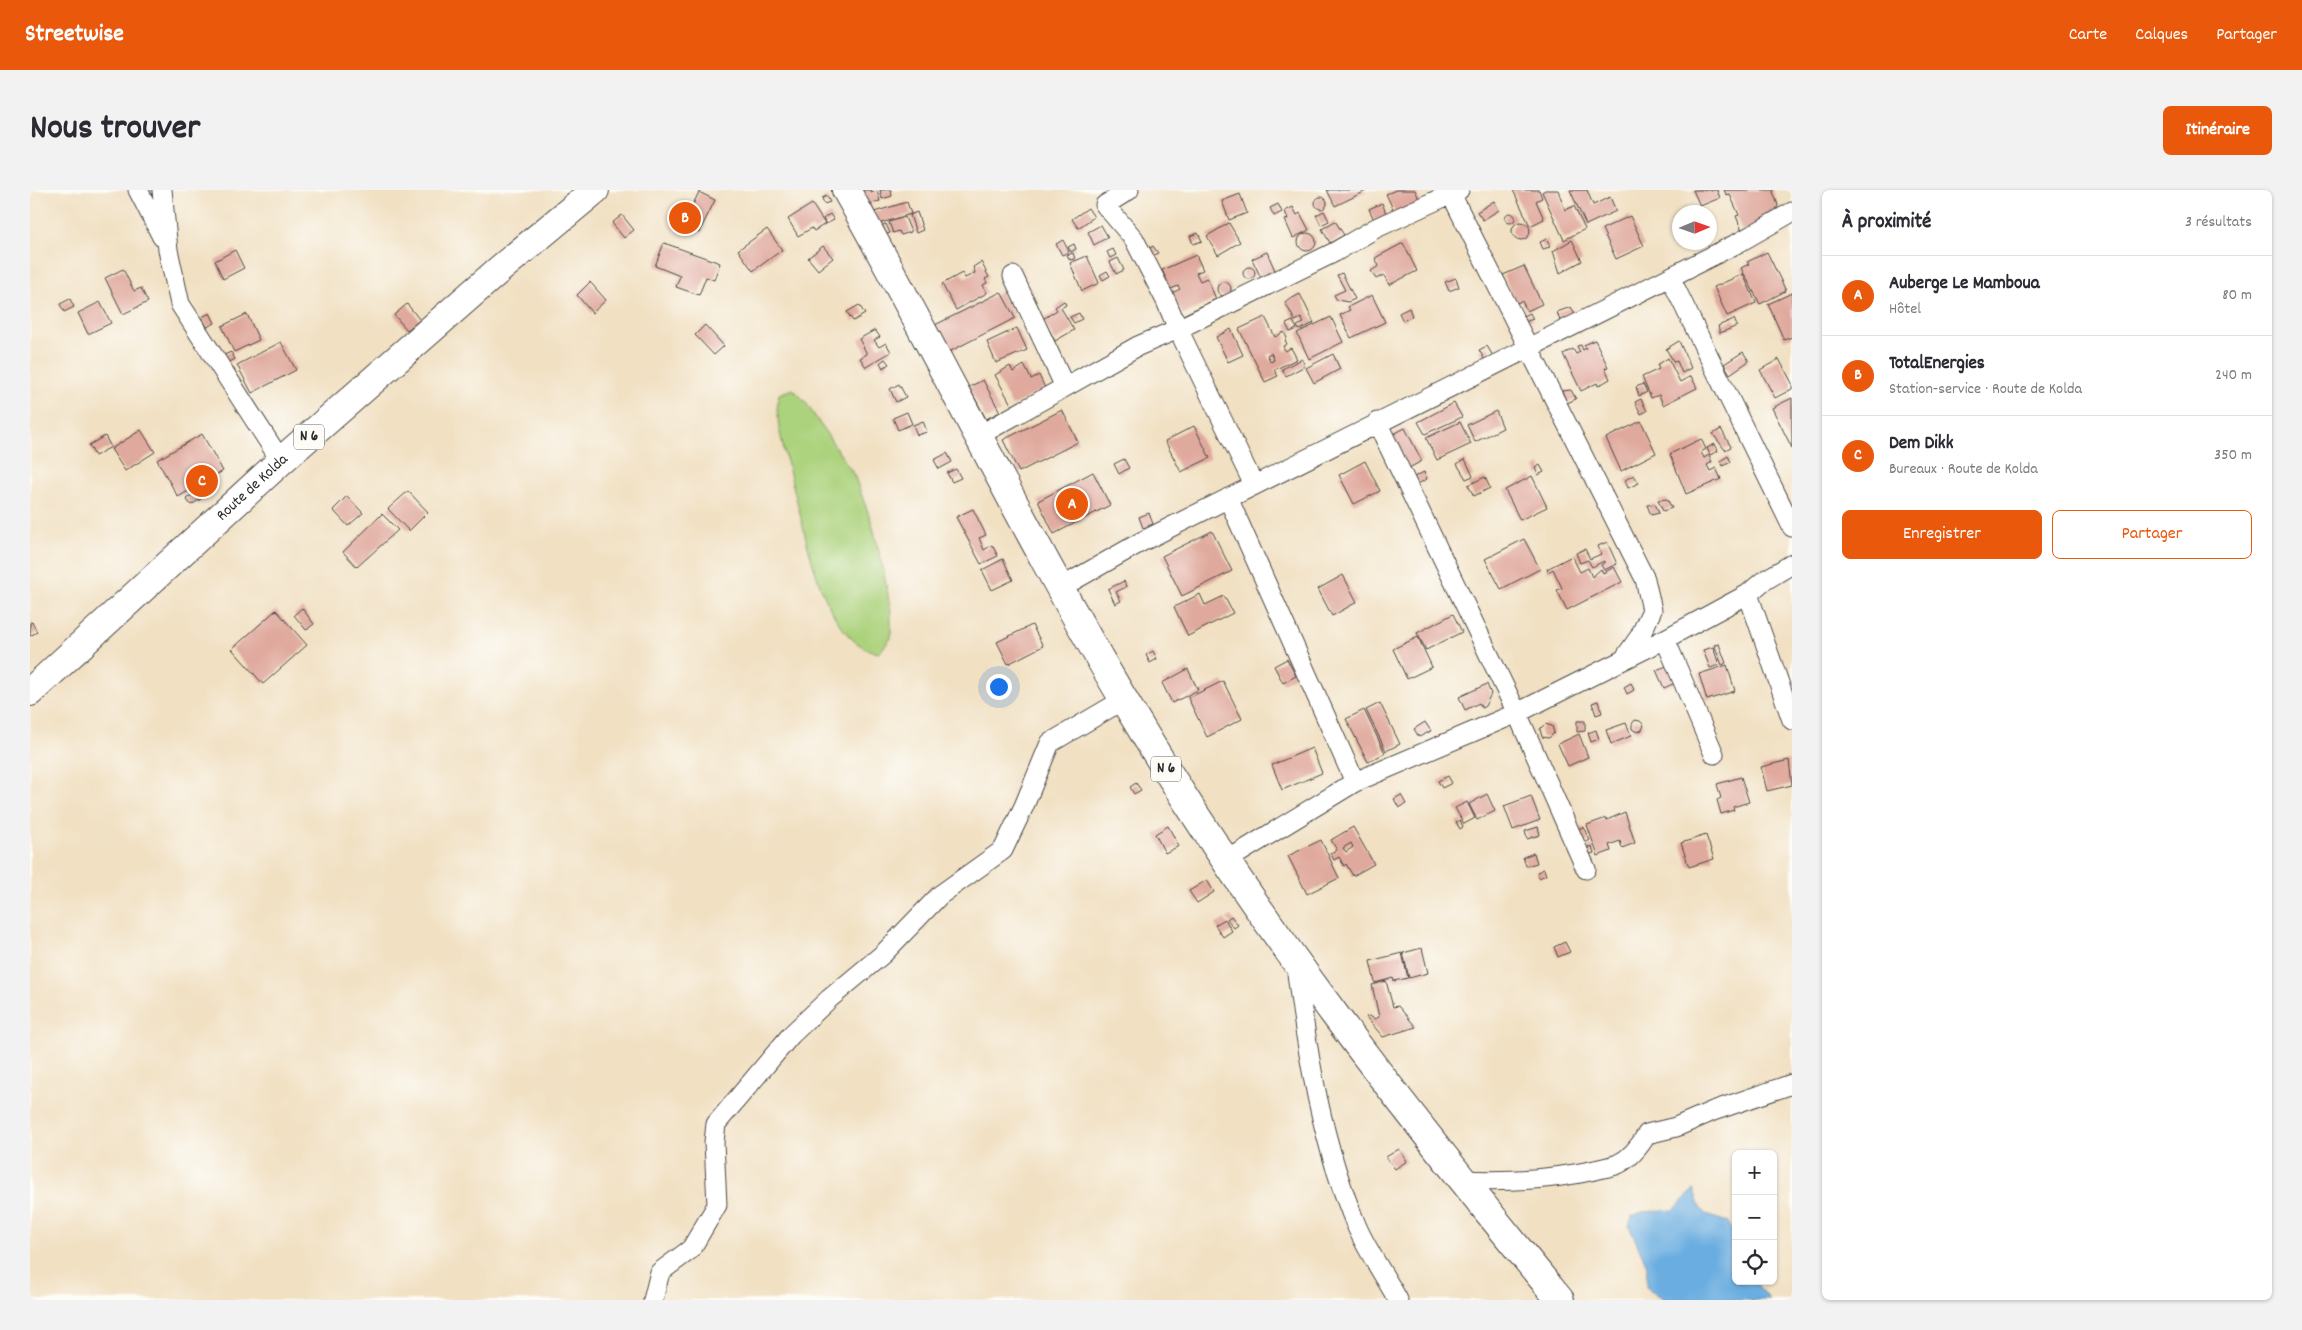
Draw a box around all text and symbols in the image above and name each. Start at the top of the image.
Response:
text: Streetwise [25,18,124,52]
text: Carte [2069,23,2107,48]
text: Calques [2135,23,2188,48]
text: Partager [2216,23,2277,48]
text: Nous trouver [30,105,200,155]
button: Itinéraire [2163,106,2272,155]
pin: B [669,199,701,237]
north arrow [1672,205,1717,250]
text: À proximité [1842,208,1931,238]
text: 3 résultats [2185,211,2252,234]
text: Auberge Le Mamboua [1889,271,2040,298]
text: A [1854,284,1862,307]
text: 80 m [2222,284,2252,307]
text: Hôtel [1889,298,1921,321]
text: TotalEnergies [1889,351,1985,378]
text: B [1854,364,1862,387]
text: 240 m [2215,364,2252,387]
text: Station-service · Route de Kolda [1889,378,2082,401]
road number: N 6 [294,424,324,450]
text: Dem Dikk [1889,431,1953,458]
text: C [1854,444,1862,467]
text: 350 m [2214,444,2252,467]
street label: Route de Kolda [211,448,293,526]
text: Bureaux · Route de Kolda [1889,458,2038,481]
pin: C [186,462,218,500]
pin: A [1056,485,1088,523]
button: Enregistrer [1842,510,2042,559]
button: Partager [2052,510,2252,559]
your location [986,674,1012,700]
road number: N 6 [1151,756,1181,782]
map controls [1732,1150,1777,1285]
button: + [1732,1150,1777,1195]
button: − [1732,1195,1777,1240]
button: locate [1732,1240,1777,1285]

